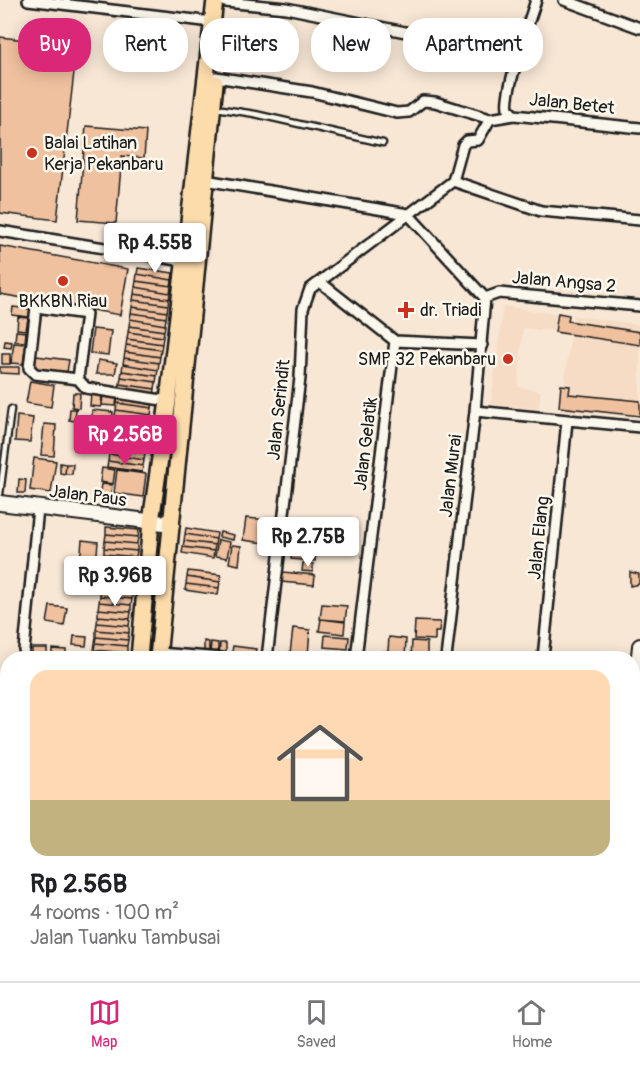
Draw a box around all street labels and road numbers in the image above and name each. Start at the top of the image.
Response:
street label: Jalan Betet [528,88,617,120]
street label: Jalan Angsa 2 [511,266,617,298]
street label: Jalan Serindit [262,358,296,462]
street label: Jalan Gelatik [349,395,383,492]
street label: Jalan Murai [435,433,467,519]
street label: Jalan Paus [48,480,128,512]
street label: Jalan Elang [523,495,555,581]

